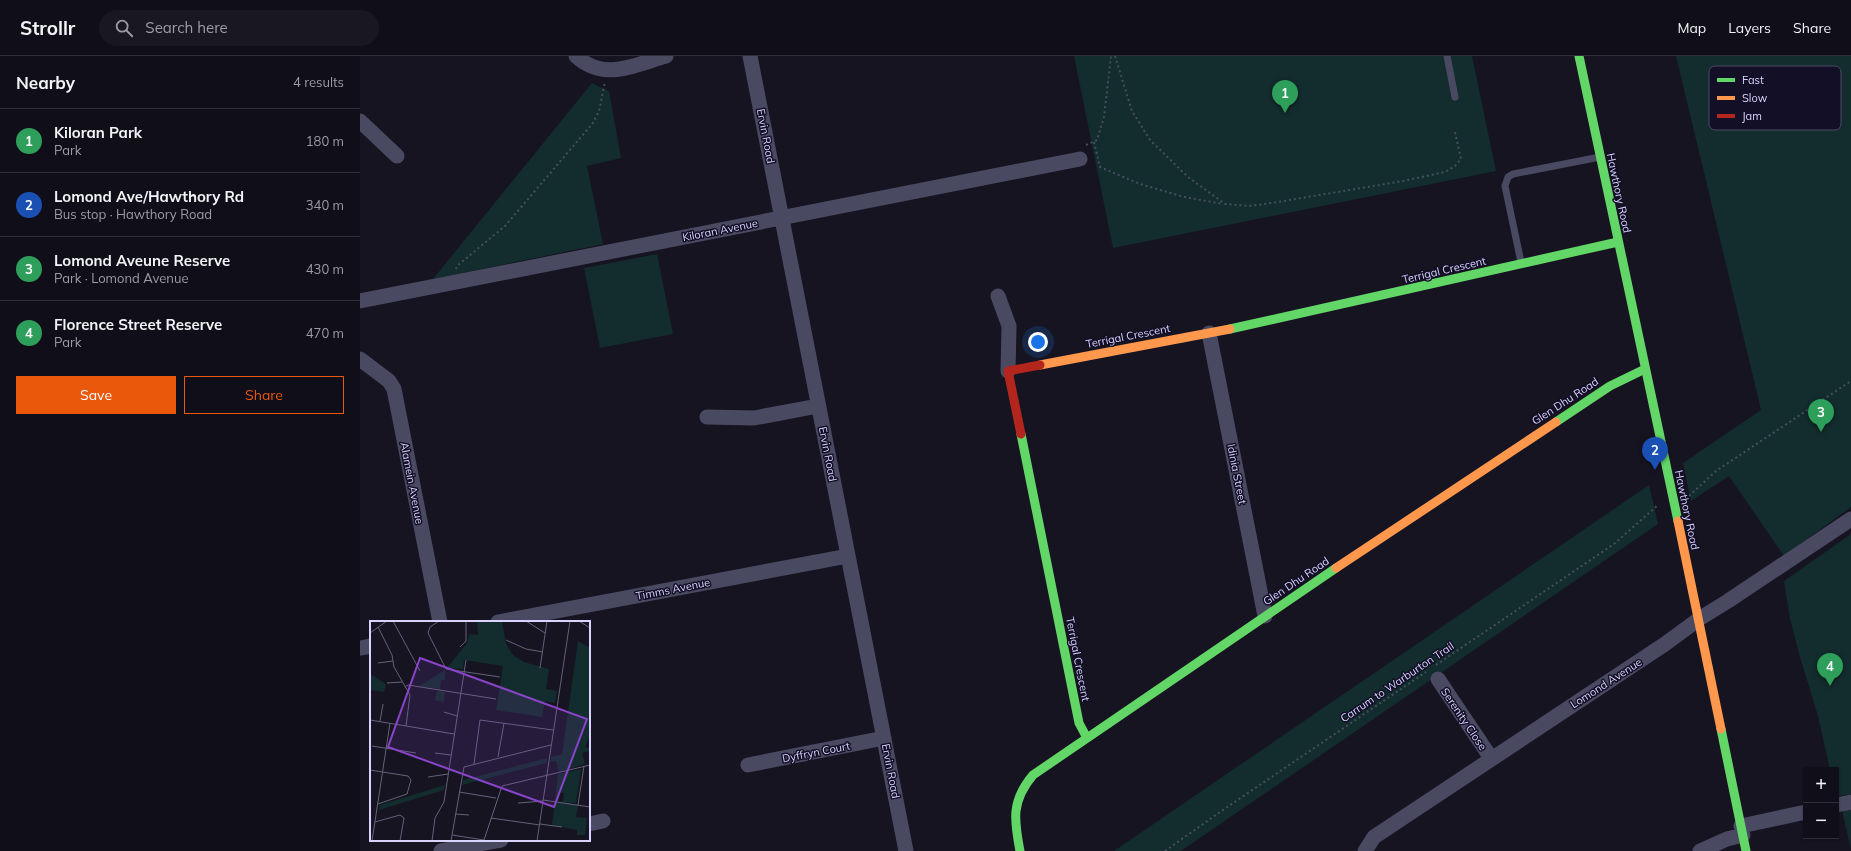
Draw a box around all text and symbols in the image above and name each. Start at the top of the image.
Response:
search box [99,10,379,46]
text: Strollr [20,16,75,40]
icon: search [113,17,135,39]
text: Search here [145,18,228,37]
text: Map [1677,19,1706,37]
text: Layers [1728,19,1771,37]
text: Share [1793,19,1831,37]
legend [1709,66,1841,130]
text: Nearby [16,72,75,93]
text: Fast [1742,73,1764,87]
text: 4 results [293,74,344,90]
pin: 1 [1272,80,1298,113]
text: Slow [1742,91,1768,105]
street label: Ervin Road [754,107,778,165]
text: Jam [1742,109,1762,123]
text: Kiloran Park [54,123,142,142]
text: 1 [25,133,33,149]
text: 180 m [306,133,344,149]
text: Park [54,142,81,158]
street label: Hawthory Road [1604,152,1634,234]
text: Lomond Ave/Hawthory Rd [54,187,244,206]
text: 2 [25,197,33,213]
text: 340 m [306,197,344,213]
text: Bus stop · Hawthory Road [54,206,212,222]
street label: Kiloran Avenue [681,216,759,244]
text: Lomond Aveune Reserve [54,251,230,270]
street label: Terrigal Crescent [1401,254,1487,286]
text: 3 [25,261,33,277]
text: 430 m [306,261,344,277]
text: Park · Lomond Avenue [54,270,189,286]
text: Florence Street Reserve [54,315,222,334]
street label: Terrigal Crescent [1085,321,1171,351]
text: 4 [25,325,33,341]
text: 470 m [306,325,344,341]
your location [1028,332,1048,352]
text: Park [54,334,81,350]
street label: Glen Dhu Road [1529,374,1601,428]
button: Save [16,376,176,414]
button: Share [184,376,344,414]
pin: 3 [1808,399,1834,432]
street label: Ervin Road [816,425,840,483]
pin: 2 [1642,437,1668,470]
street label: Alamein Avenue [397,441,427,525]
street label: Idinia Street [1224,443,1250,505]
street label: Hawthory Road [1672,469,1702,551]
street label: Glen Dhu Road [1260,554,1332,608]
street label: Timms Avenue [635,575,711,603]
street label: Terrigal Crescent [1063,616,1093,702]
inset map [370,621,590,841]
street label: Carrum to Warburton Trail [1337,639,1457,725]
pin: 4 [1817,653,1843,686]
street label: Lomond Avenue [1568,655,1644,711]
street label: Serenity Close [1438,685,1490,753]
street label: Dyffryn Court [781,739,851,765]
street label: Ervin Road [879,742,903,800]
map controls [1803,767,1839,839]
button: + [1803,767,1839,803]
button: − [1803,803,1839,839]

